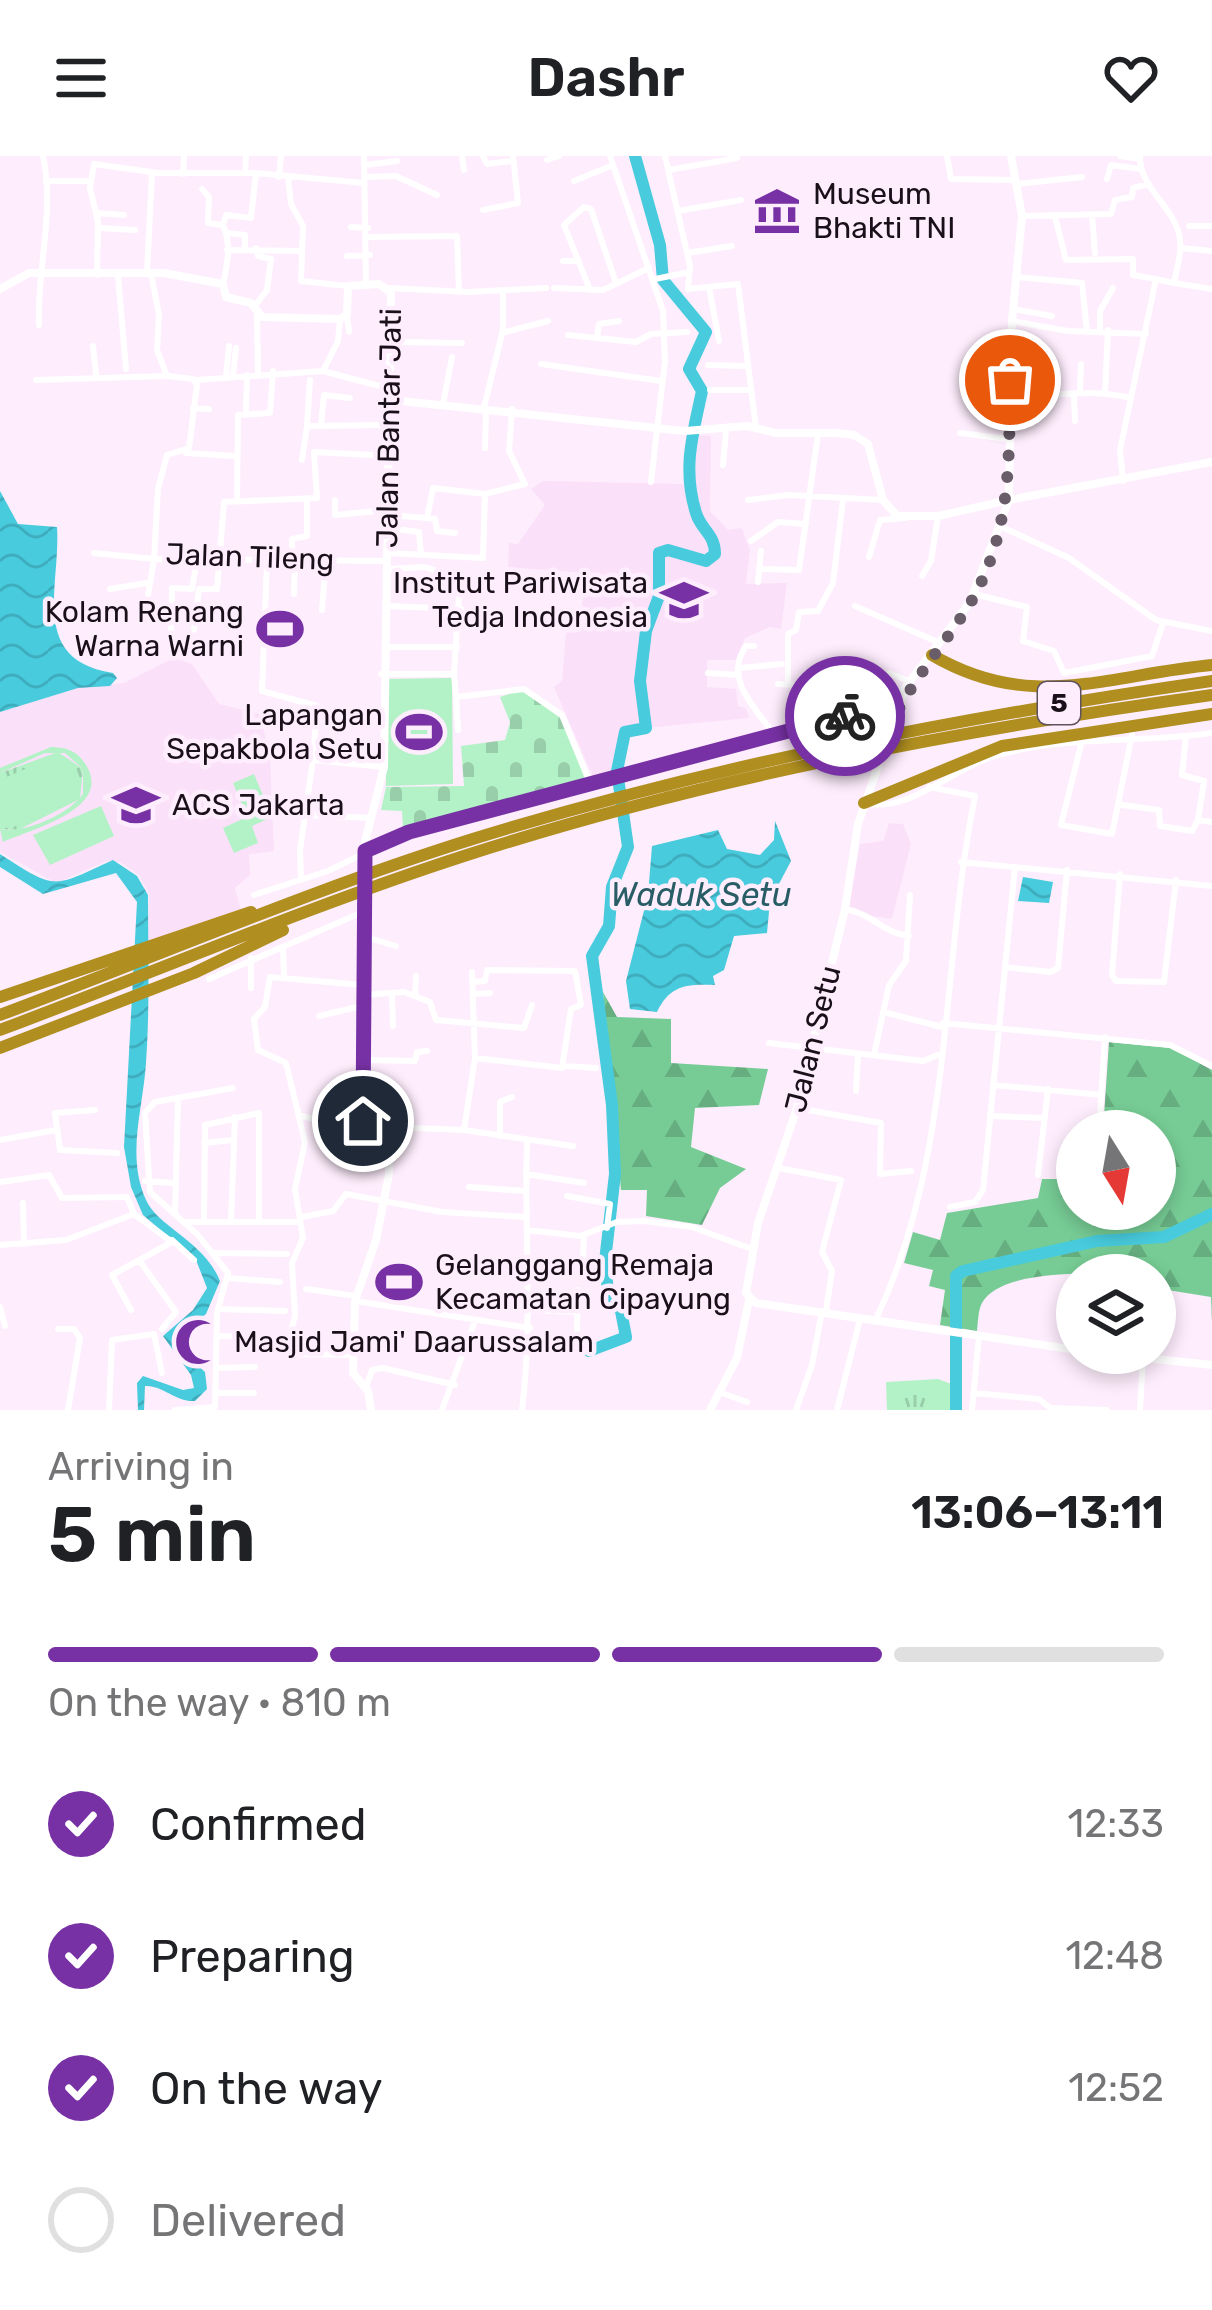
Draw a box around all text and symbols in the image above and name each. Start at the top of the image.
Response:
icon: menu [48,45,114,111]
icon: heart [1098,45,1164,111]
text: Dashr [528,46,684,110]
place label: Museum Bhakti TNI [813,176,955,246]
museum icon: Museum Bhakti TNI [752,186,802,236]
street label: Jalan Bantar Jati [369,308,409,548]
pin [959,329,1061,431]
icon: bag [977,347,1043,413]
street label: Jalan Tileng [165,536,335,578]
place label: Institut Pariwisata Tedja Indonesia [393,565,648,635]
school or university icon: Institut Pariwisata Tedja Indonesia [659,575,709,625]
place label: Kolam Renang Warna Warni [45,594,244,664]
sports icon: Kolam Renang Warna Warni [255,604,305,654]
courier [785,656,905,776]
road number: 5 [1038,682,1080,724]
icon: bike [812,683,878,749]
place label: Lapangan Sepakbola Setu [166,697,383,767]
sports icon: Lapangan Sepakbola Setu [394,707,444,757]
school or university icon: ACS Jakarta [111,780,161,830]
place label: ACS Jakarta [172,787,345,823]
water label: Waduk Setu [610,875,792,914]
street label: Jalan Setu [777,962,849,1116]
pin [312,1070,414,1172]
icon: home [330,1088,396,1154]
north arrow [1056,1110,1176,1230]
map controls [1056,1110,1176,1374]
place label: Gelanggang Remaja Kecamatan Cipayung [435,1247,731,1317]
button: layers [1056,1254,1176,1374]
sports icon: Gelanggang Remaja Kecamatan Cipayung [374,1257,424,1307]
mosque icon: Masjid Jami' Daarussalam [173,1317,223,1367]
place label: Masjid Jami' Daarussalam [234,1324,594,1360]
text: Arriving in [48,1444,234,1490]
text: 13:06–13:11 [911,1486,1164,1539]
text: 5 min [48,1488,256,1581]
text: On the way · 810 m [48,1680,391,1726]
icon: check [48,1791,114,1857]
text: Confirmed [150,1798,367,1851]
text: 12:33 [1068,1801,1164,1847]
icon: check [48,1923,114,1989]
text: Preparing [150,1930,355,1983]
text: 12:48 [1065,1933,1164,1979]
icon: check [48,2055,114,2121]
text: On the way [150,2062,383,2115]
text: 12:52 [1068,2065,1164,2111]
text: Delivered [150,2194,346,2247]

